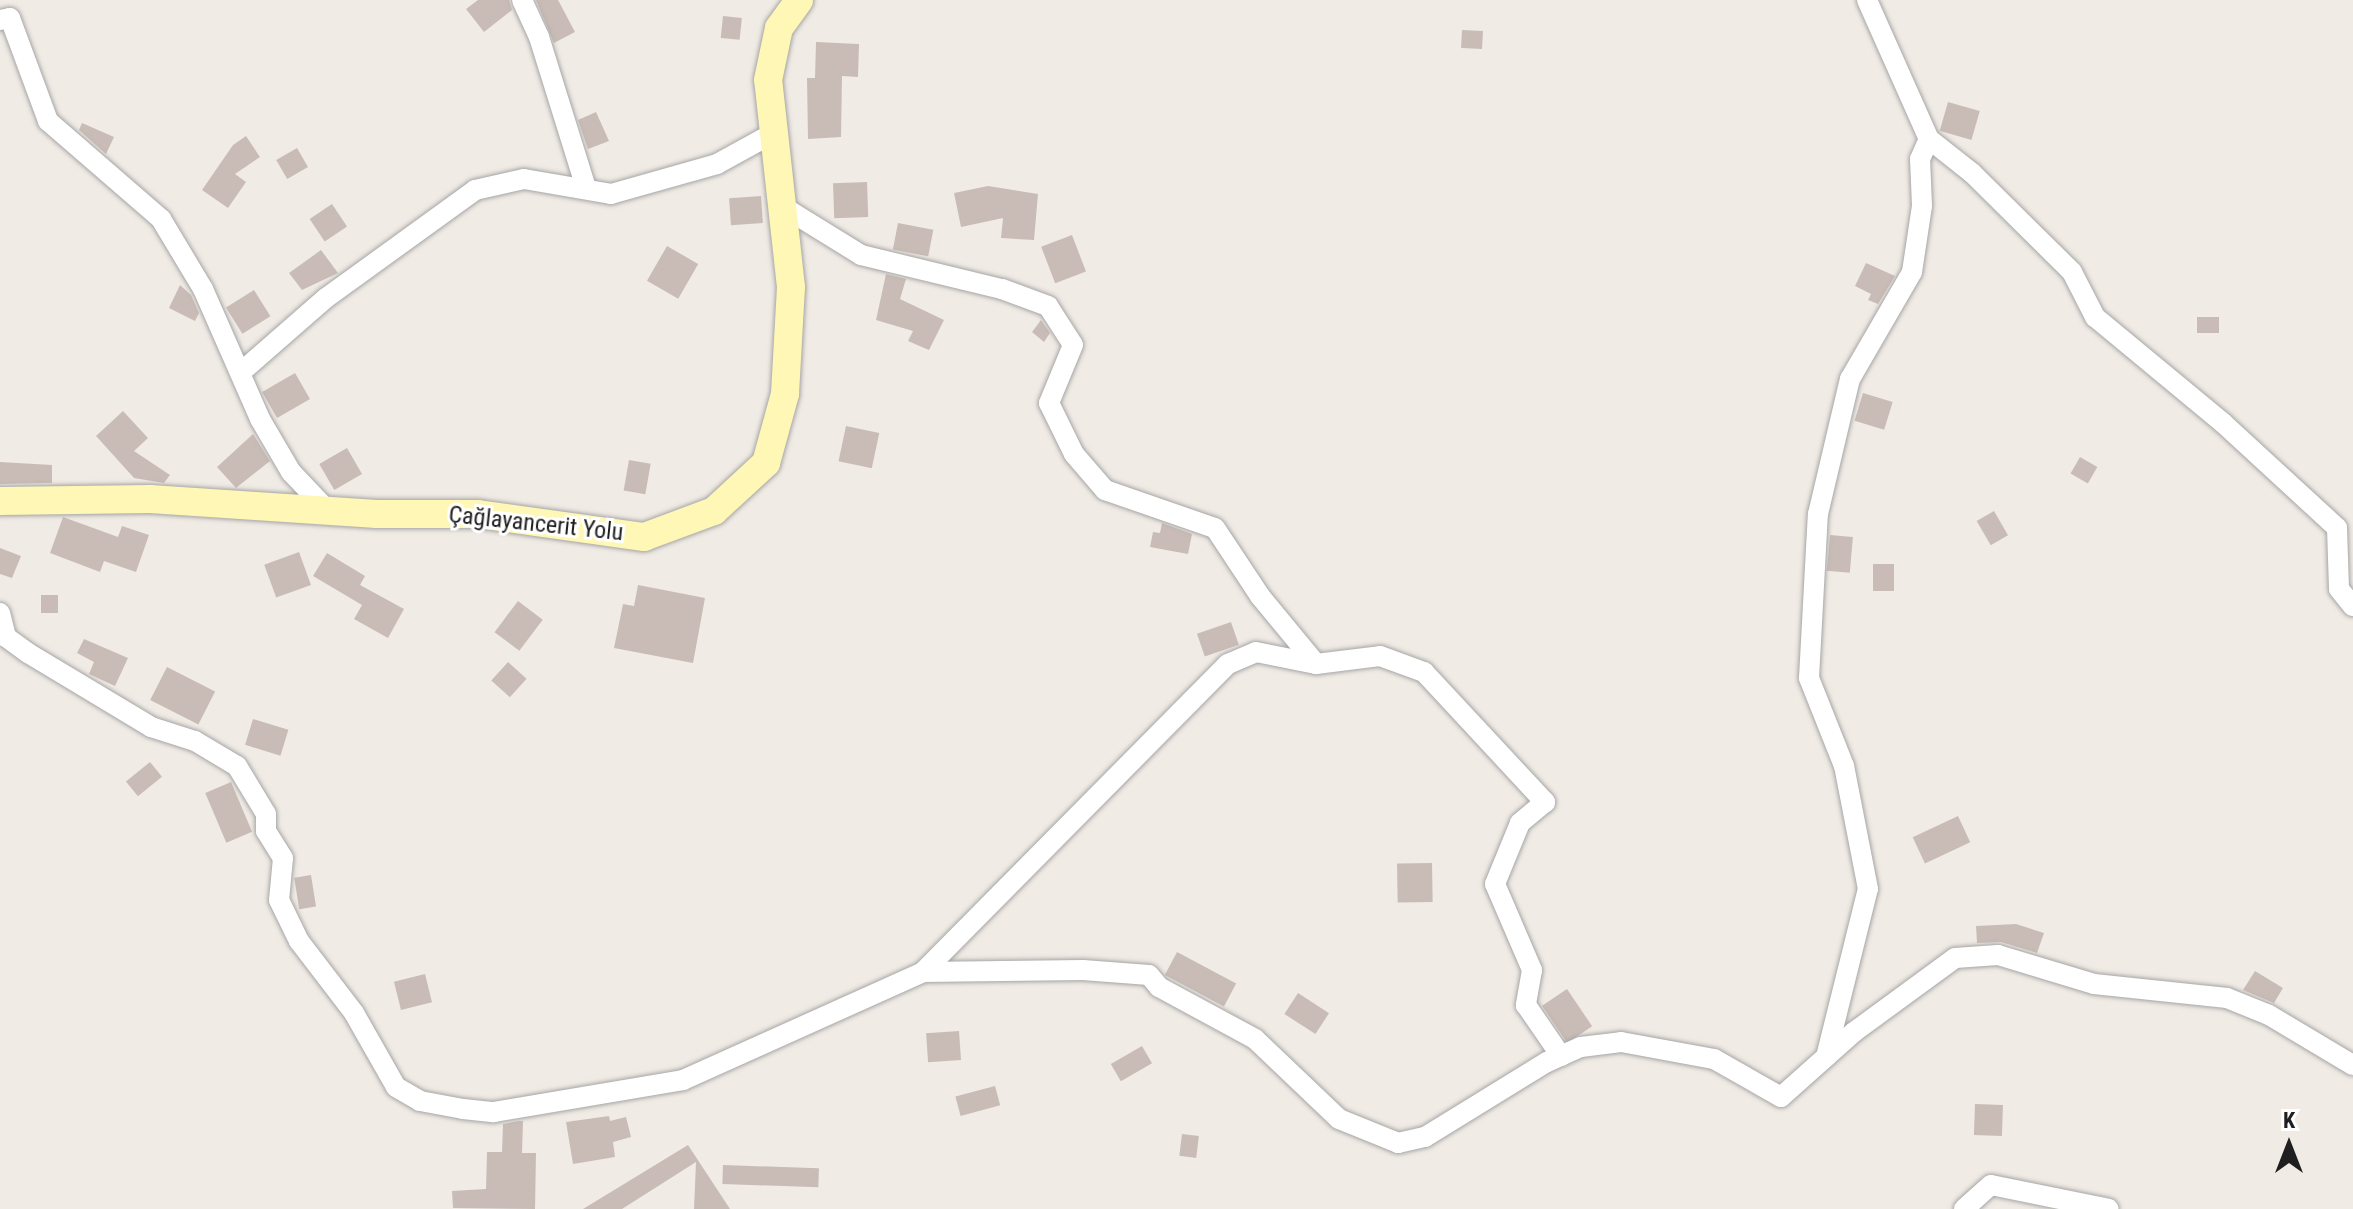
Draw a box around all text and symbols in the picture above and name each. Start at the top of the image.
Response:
street label: Çağlayancerit Yolu [447,501,625,547]
north arrow [2249,1105,2329,1185]
text: K [2283,1108,2295,1133]

